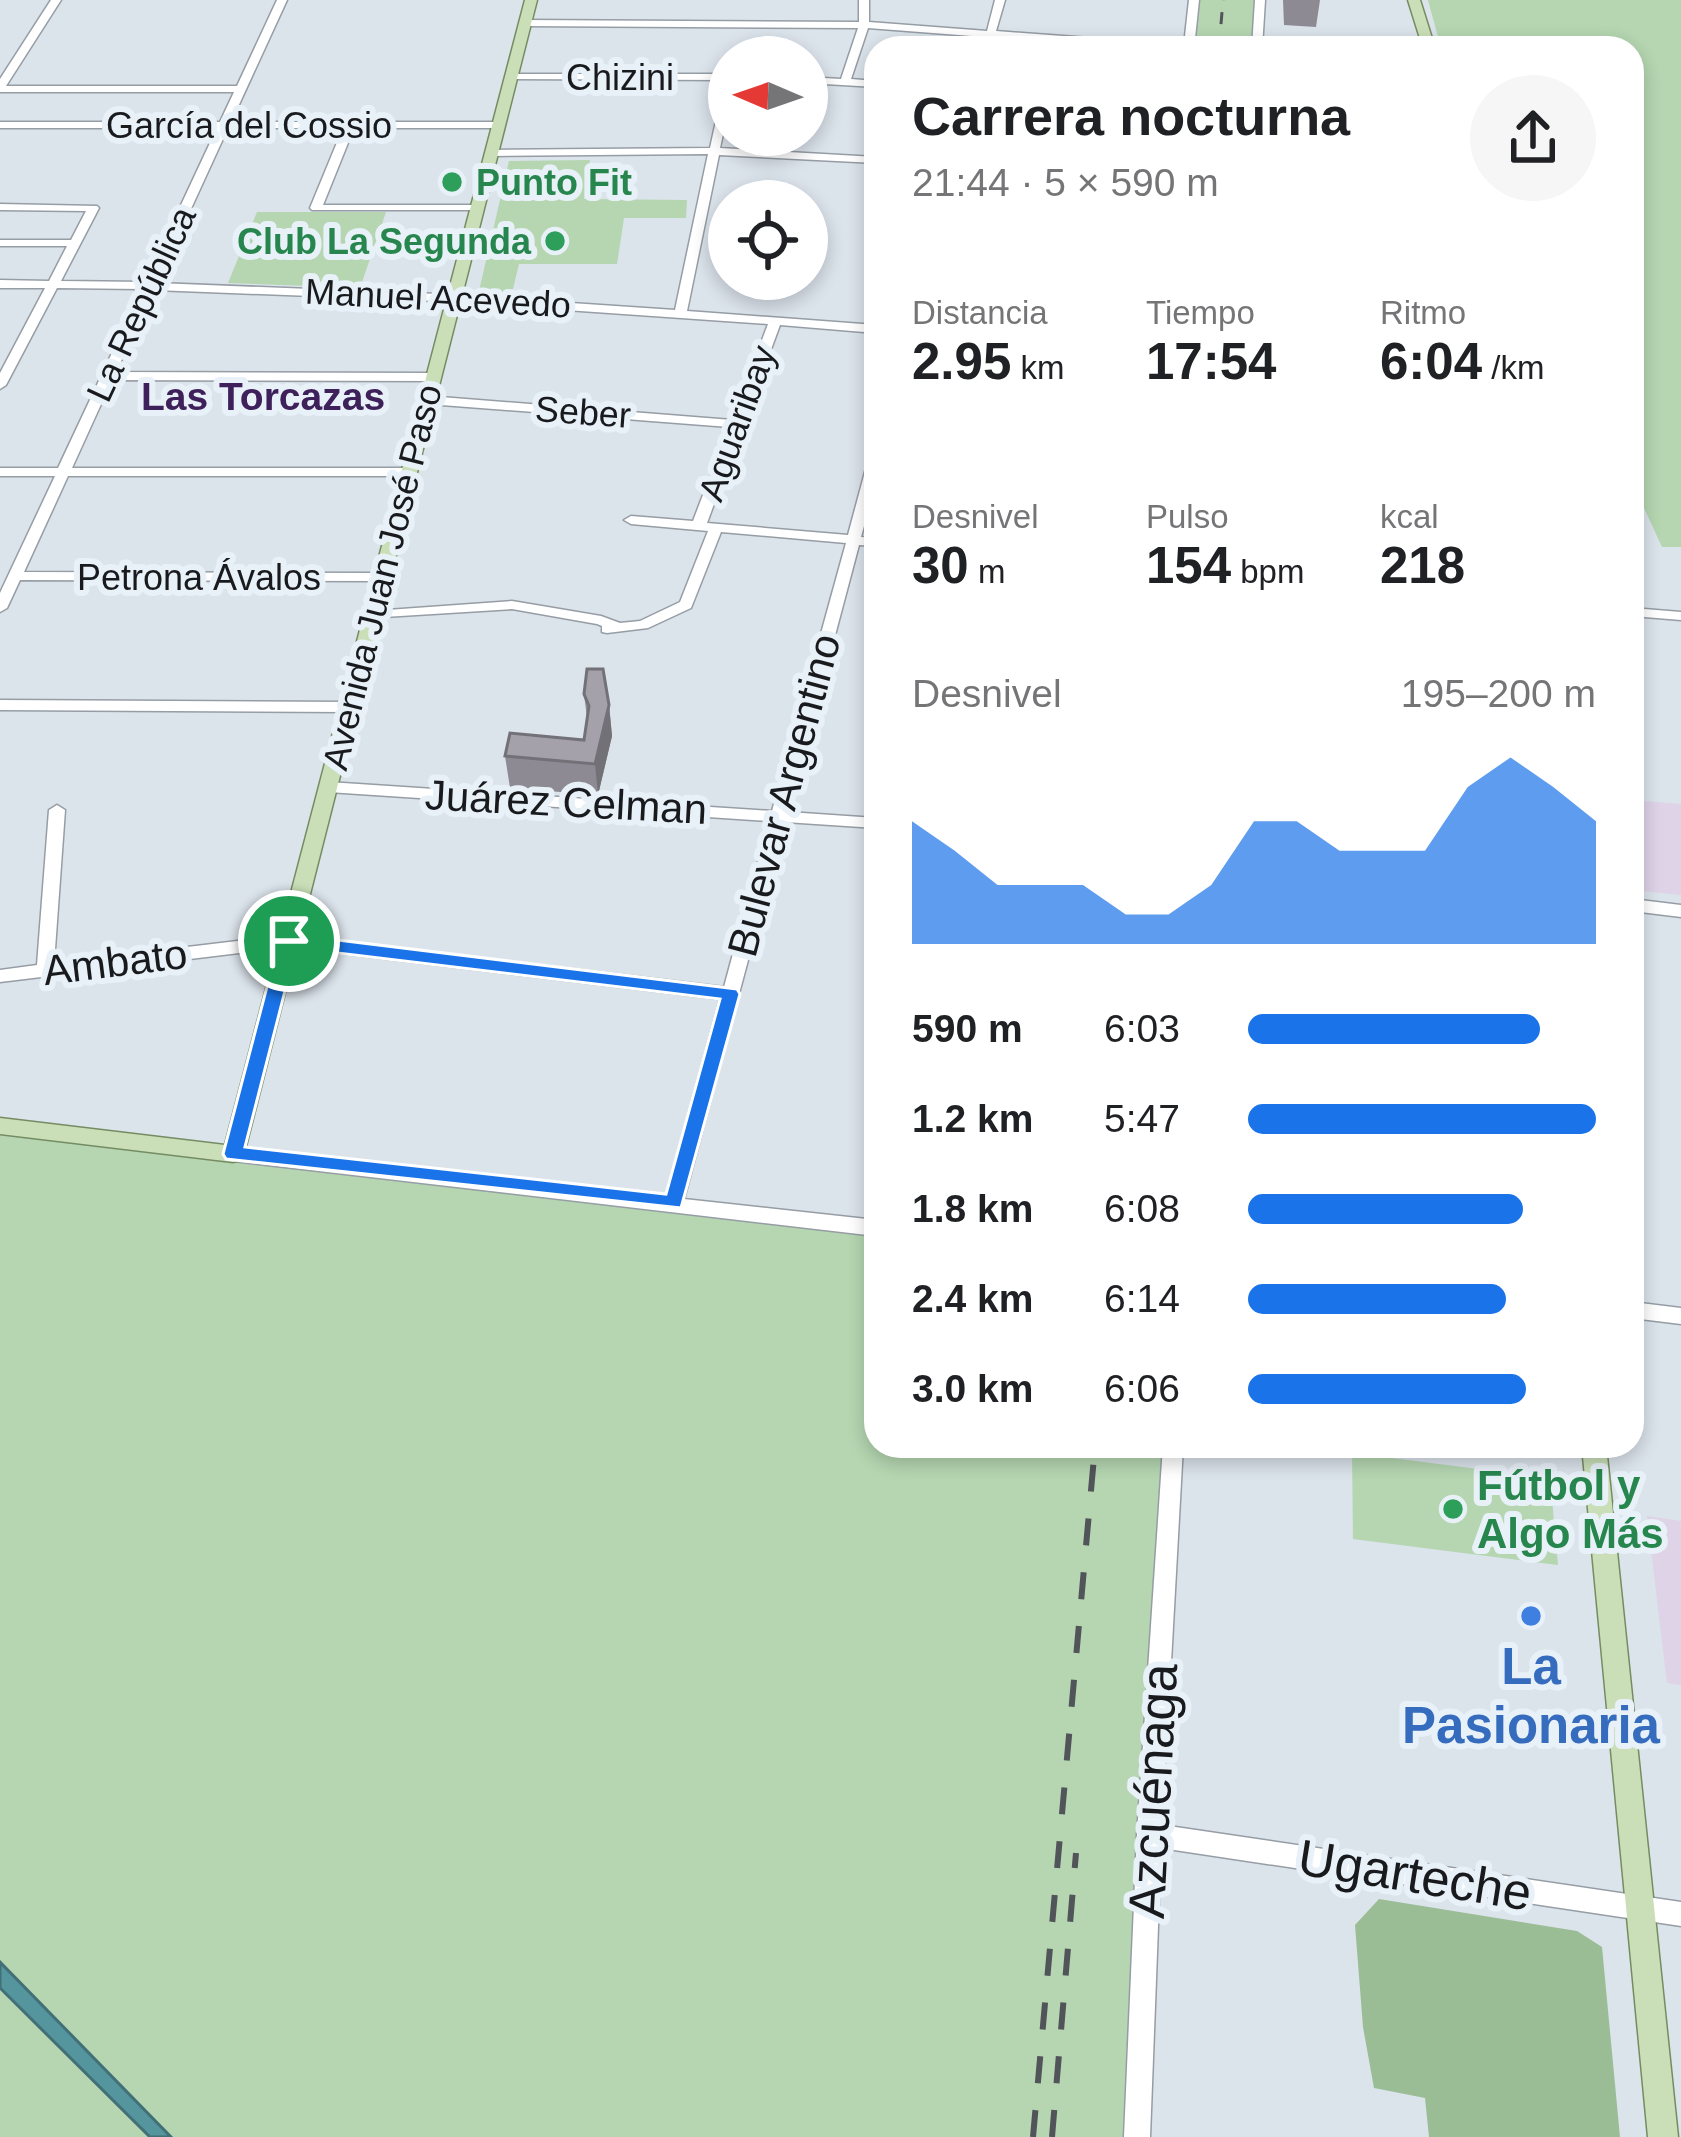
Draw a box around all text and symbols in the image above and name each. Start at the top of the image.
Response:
north arrow [708,36,828,156]
map controls [708,36,828,300]
street label: Chizini [566,57,674,98]
button: share [1470,75,1596,201]
text: Carrera nocturna [912,86,1350,146]
street label: García del Cossio [106,105,392,146]
text: 21:44 · 5 × 590 m [912,161,1219,204]
place label: Punto Fit [476,162,632,203]
marker: Punto Fit [439,169,465,195]
button: locate [708,180,828,300]
street label: La República [78,199,204,408]
place label: Club La Segunda [237,221,532,262]
marker: Club La Segunda [542,228,568,254]
street label: Manuel Acevedo [304,271,572,325]
text: Distancia [912,294,1048,331]
text: Tiempo [1146,294,1255,331]
text: Ritmo [1380,294,1466,331]
text: 2.95 [912,333,1011,390]
text: 17:54 [1146,333,1276,390]
text: 6:04 [1380,333,1482,390]
street label: Aguaribay [690,340,784,506]
text: km [1011,349,1064,386]
text: /km [1482,349,1544,386]
district label: Las Torcazas [141,375,385,418]
street label: Avenida Juan José Paso [314,380,450,774]
street label: Seber [534,388,632,436]
text: Desnivel [912,498,1039,535]
text: Pulso [1146,498,1229,535]
text: kcal [1380,498,1439,535]
text: 30 [912,537,969,594]
text: 154 [1146,537,1231,594]
text: 218 [1380,537,1465,594]
text: m [969,553,1005,590]
text: bpm [1231,553,1304,590]
street label: Petrona Ávalos [77,557,321,598]
street label: Bulevar Argentino [718,629,850,961]
text: Desnivel [912,672,1062,715]
text: 195–200 m [1401,672,1596,715]
street label: Juárez Celman [424,771,708,833]
pin [238,890,340,992]
icon: arrive [256,908,322,974]
street label: Ambato [40,930,190,994]
text: 590 m [912,1007,1023,1050]
text: 6:03 [1104,1007,1180,1050]
text: 1.2 km [912,1097,1033,1140]
text: 5:47 [1104,1097,1180,1140]
text: 1.8 km [912,1187,1033,1230]
text: 6:08 [1104,1187,1180,1230]
text: 2.4 km [912,1277,1033,1320]
text: 6:14 [1104,1277,1180,1320]
text: 3.0 km [912,1367,1033,1410]
text: 6:06 [1104,1367,1180,1410]
place label: Fútbol y Algo Más [1477,1462,1664,1557]
marker: Fútbol y Algo Más [1440,1496,1466,1522]
marker: La Pasionaria [1518,1603,1544,1629]
place label: La Pasionaria [1402,1638,1661,1754]
street label: Azcuénaga [1118,1661,1188,1920]
street label: Ugarteche [1294,1828,1536,1922]

